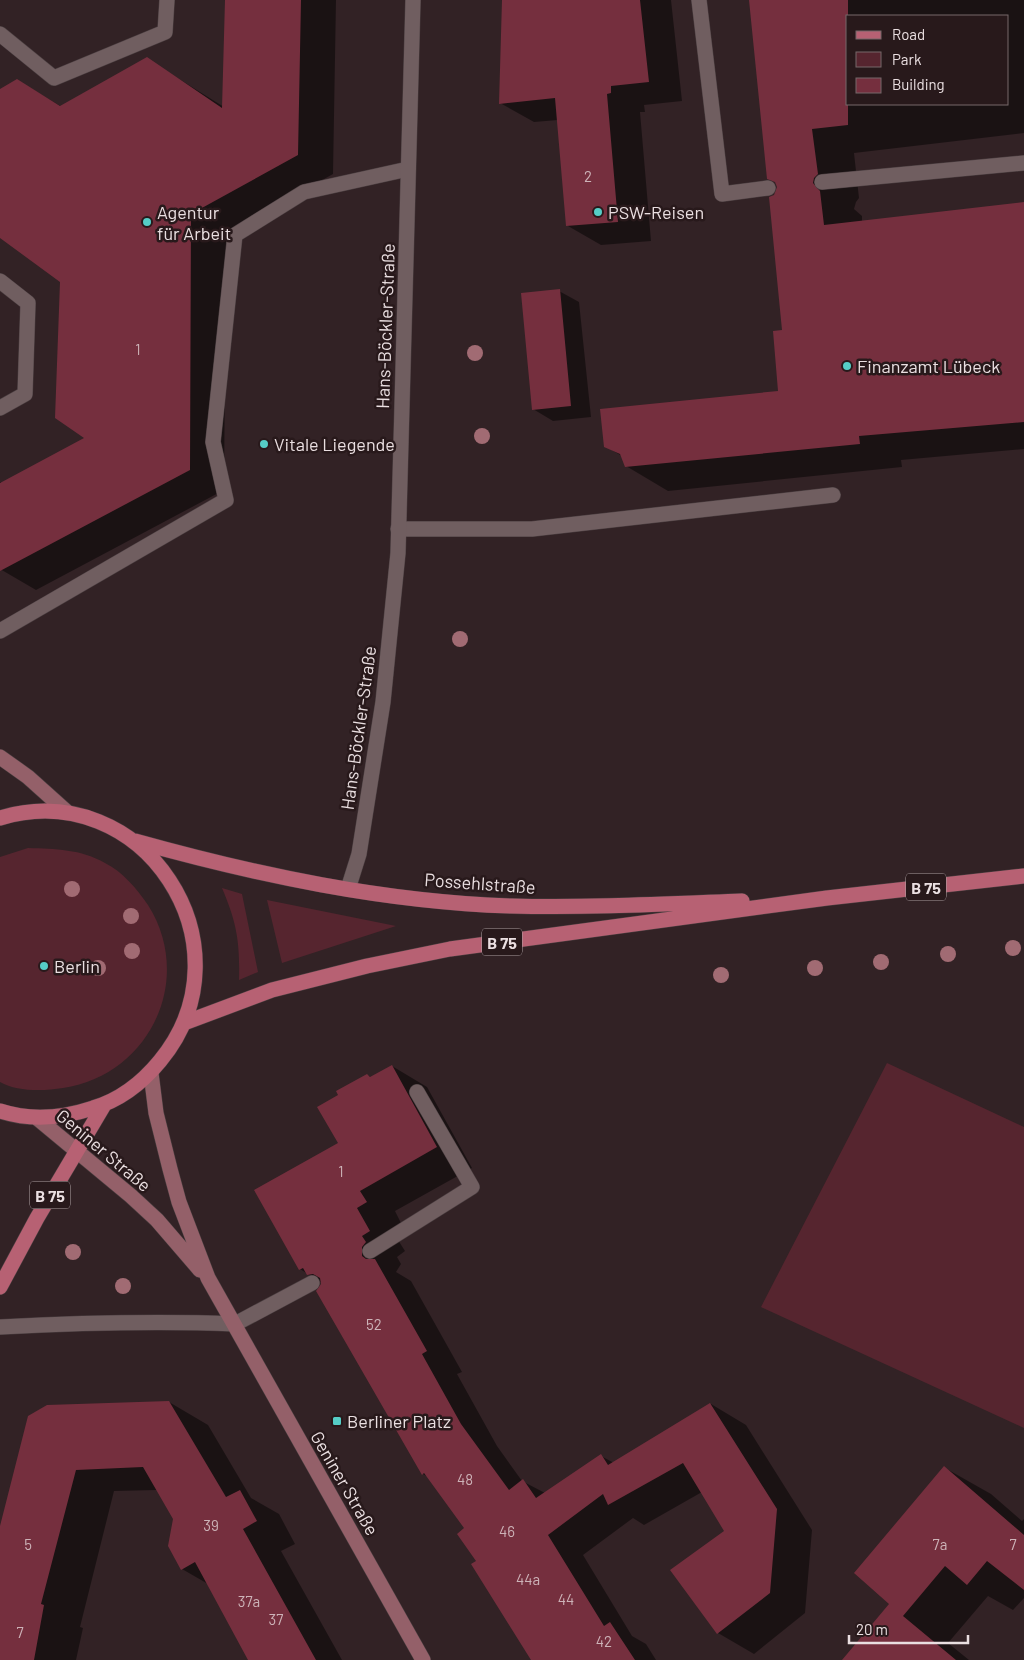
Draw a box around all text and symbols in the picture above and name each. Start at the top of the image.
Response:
legend [846,15,1009,105]
text: Road [892,25,925,43]
text: Park [892,50,922,68]
text: Building [892,75,945,93]
house number: 2 [584,167,592,185]
place label: Agentur für Arbeit [157,201,231,244]
place label: PSW-Reisen [608,201,704,223]
marker: PSW-Reisen [592,206,604,218]
marker: Agentur für Arbeit [141,216,153,228]
street label: Hans-Böckler-Straße [371,243,399,409]
house number: 1 [135,340,141,358]
place label: Finanzamt Lübeck [857,355,1000,377]
marker: Finanzamt Lübeck [841,360,853,372]
place label: Vitale Liegende [274,433,395,455]
marker: Vitale Liegende [258,438,270,450]
street label: Hans-Böckler-Straße [336,645,380,811]
street label: Possehlstraße [424,868,536,898]
road number: B 75 [906,874,946,900]
road number: B 75 [482,929,522,956]
place label: Berlin [54,955,100,977]
marker: Berlin [38,960,50,972]
street label: Geniner Straße [52,1104,156,1196]
house number: 1 [338,1162,344,1180]
road number: B 75 [30,1182,70,1208]
house number: 52 [366,1315,382,1333]
place label: Berliner Platz [347,1410,451,1432]
marker: Berliner Platz [331,1415,343,1427]
street label: Geniner Straße [306,1427,384,1539]
house number: 48 [457,1470,473,1488]
house number: 39 [203,1516,219,1534]
house number: 46 [499,1522,515,1540]
house number: 5 [24,1535,32,1553]
house number: 7a [933,1535,947,1553]
house number: 7 [1009,1535,1017,1553]
house number: 44a [516,1570,540,1588]
house number: 44 [558,1590,574,1608]
house number: 37a [238,1592,260,1610]
house number: 37 [269,1610,283,1628]
scale bar [849,1612,968,1644]
text: 20 m [856,1620,888,1638]
house number: 7 [16,1623,24,1641]
house number: 42 [596,1632,612,1650]

